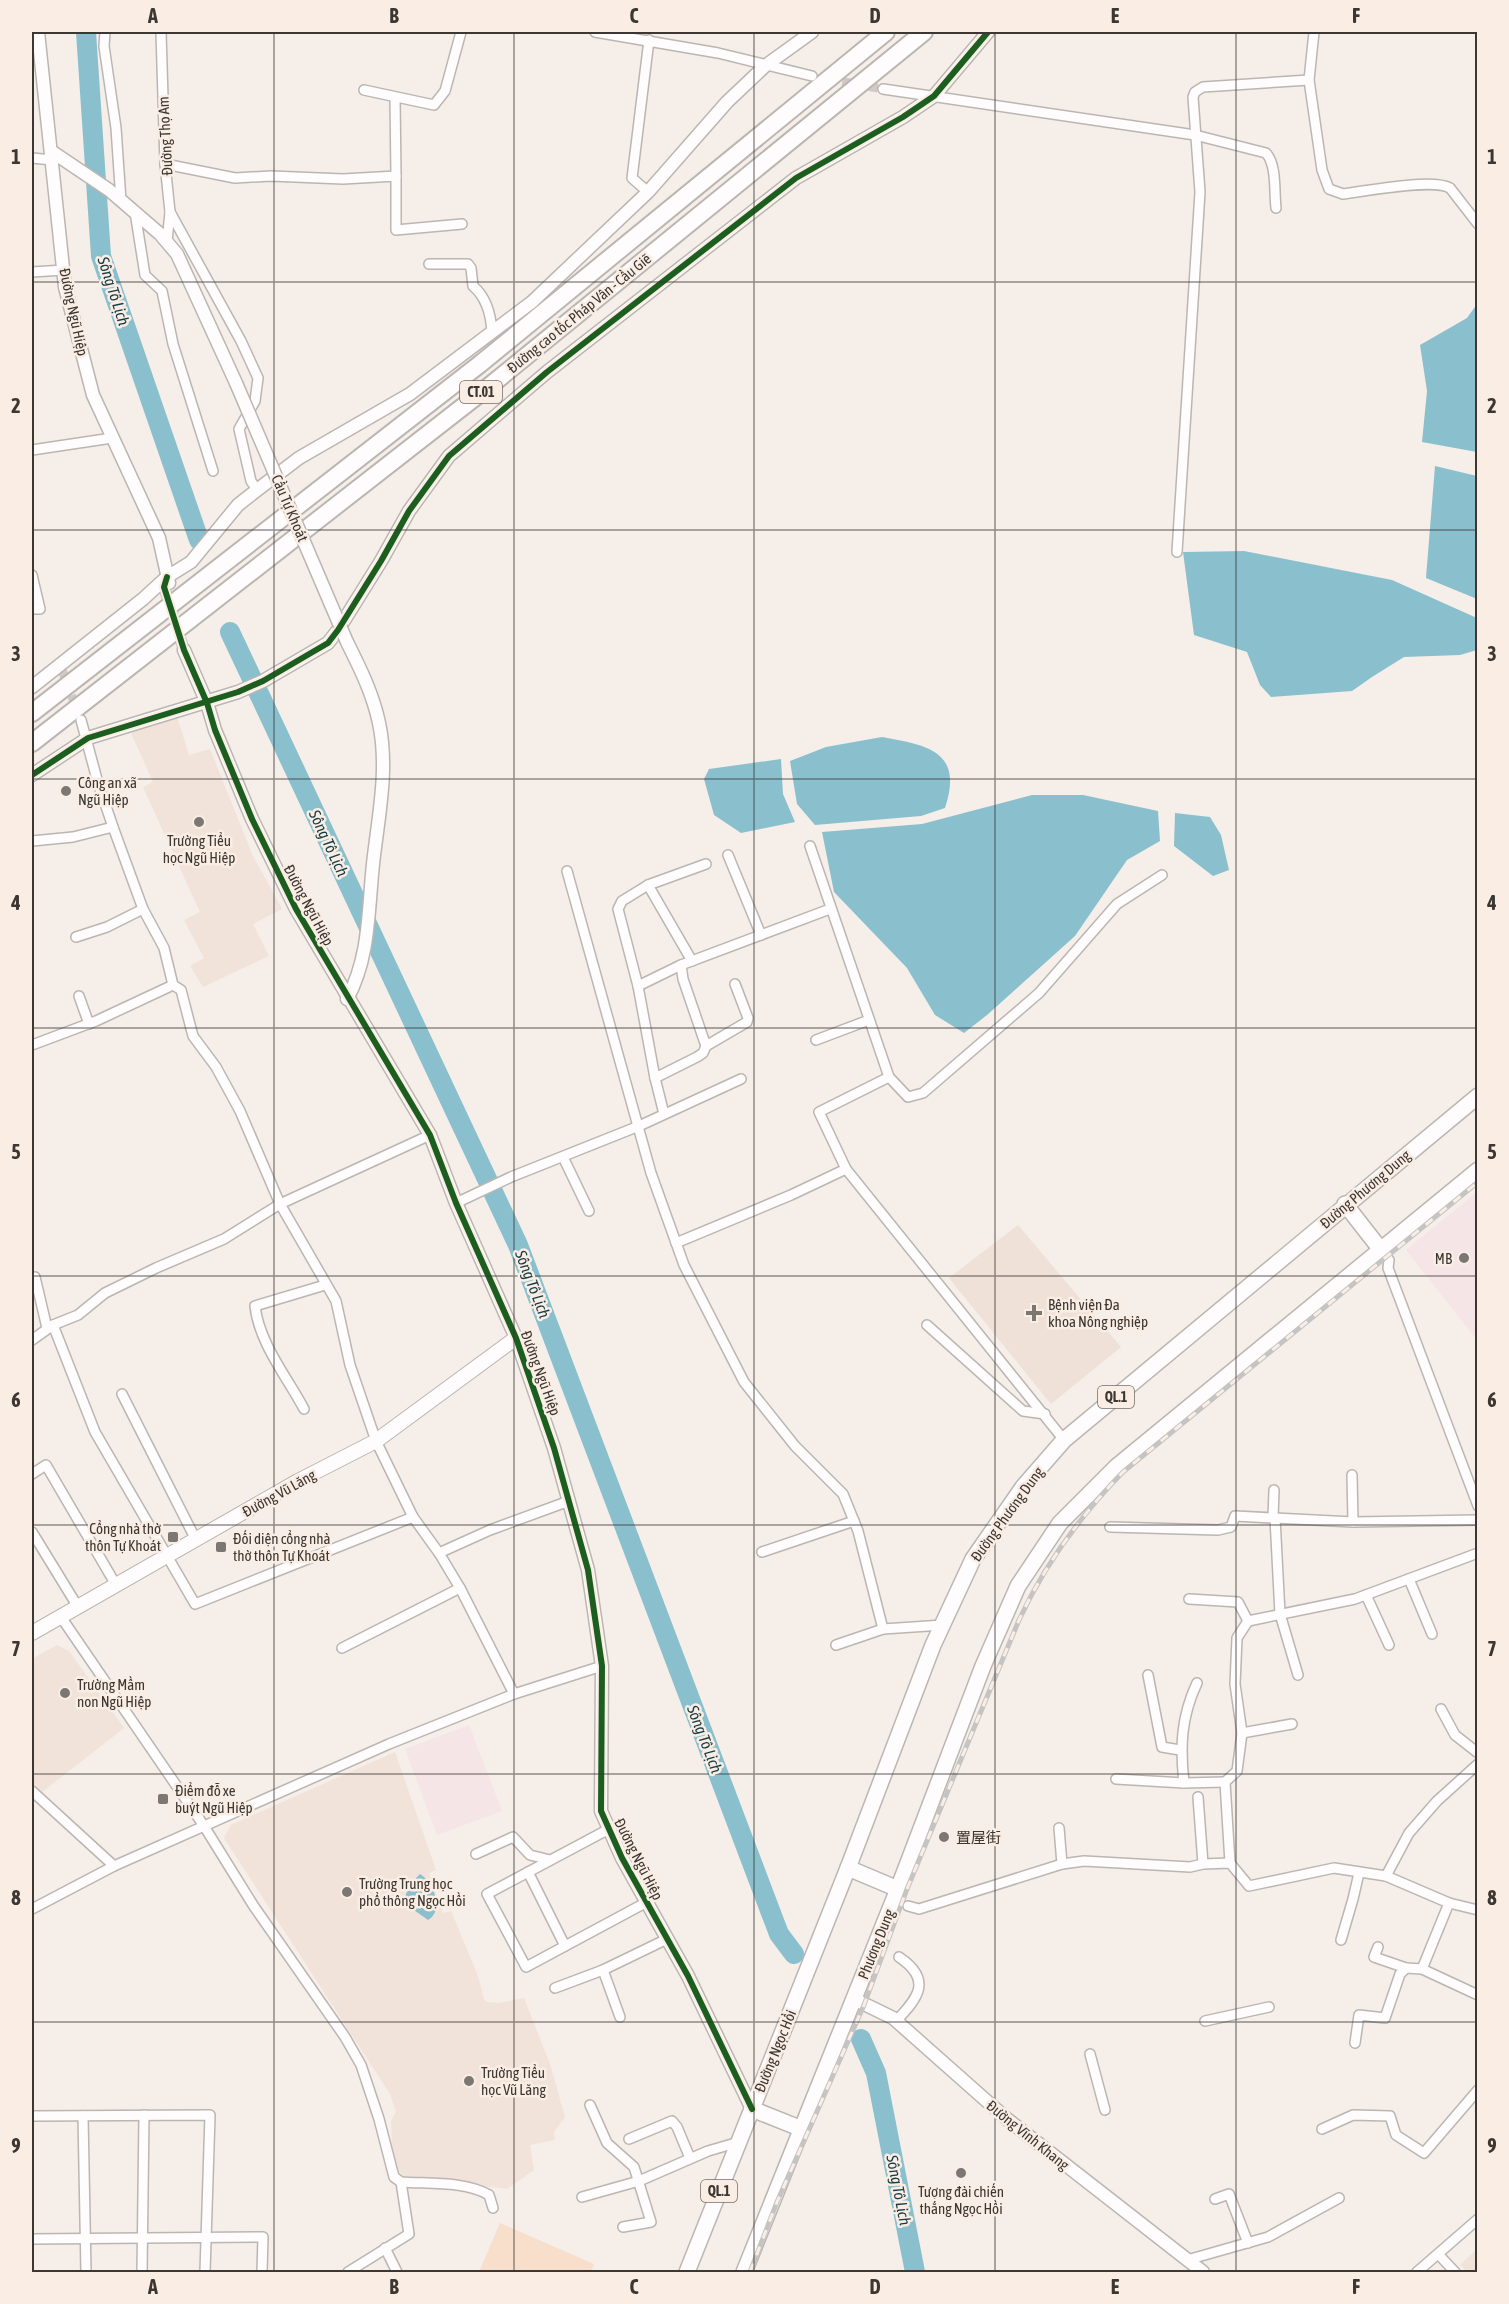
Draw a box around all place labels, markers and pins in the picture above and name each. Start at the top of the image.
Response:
place label: Công an xã Ngũ Hiệp [78,774,137,808]
marker: Công an xã Ngũ Hiệp [59,784,73,798]
marker: Trường Tiểu học Ngũ Hiệp [192,815,206,829]
place label: Trường Tiểu học Ngũ Hiệp [163,832,235,866]
place label: MB [1435,1250,1452,1267]
marker: MB [1457,1251,1471,1265]
place label: Bệnh viện Đa khoa Nông nghiệp [1048,1296,1148,1330]
marker: Bệnh viện Đa khoa Nông nghiệp [1025,1304,1043,1322]
place label: Cổng nhà thờ thôn Tự Khoát [85,1520,161,1554]
marker: Cổng nhà thờ thôn Tự Khoát [166,1530,180,1544]
place label: Đối diện cổng nhà thờ thôn Tự Khoát [233,1530,331,1564]
marker: Đối diện cổng nhà thờ thôn Tự Khoát [214,1540,228,1554]
place label: Trường Mầm non Ngũ Hiệp [77,1676,151,1710]
marker: Trường Mầm non Ngũ Hiệp [58,1686,72,1700]
place label: Điểm đỗ xe buýt Ngũ Hiệp [175,1782,253,1816]
marker: Điểm đỗ xe buýt Ngũ Hiệp [156,1792,170,1806]
place label: 置屋街 [956,1829,1001,1846]
marker: 置屋街 [937,1830,951,1844]
place label: Trường Trung học phổ thông Ngọc Hồi [359,1875,466,1909]
marker: Trường Trung học phổ thông Ngọc Hồi [340,1885,354,1899]
place label: Trường Tiểu học Vũ Lăng [481,2064,546,2098]
marker: Trường Tiểu học Vũ Lăng [462,2074,476,2088]
marker: Tượng đài chiến thắng Ngọc Hồi [954,2166,968,2180]
place label: Tượng đài chiến thắng Ngọc Hồi [918,2183,1004,2217]

